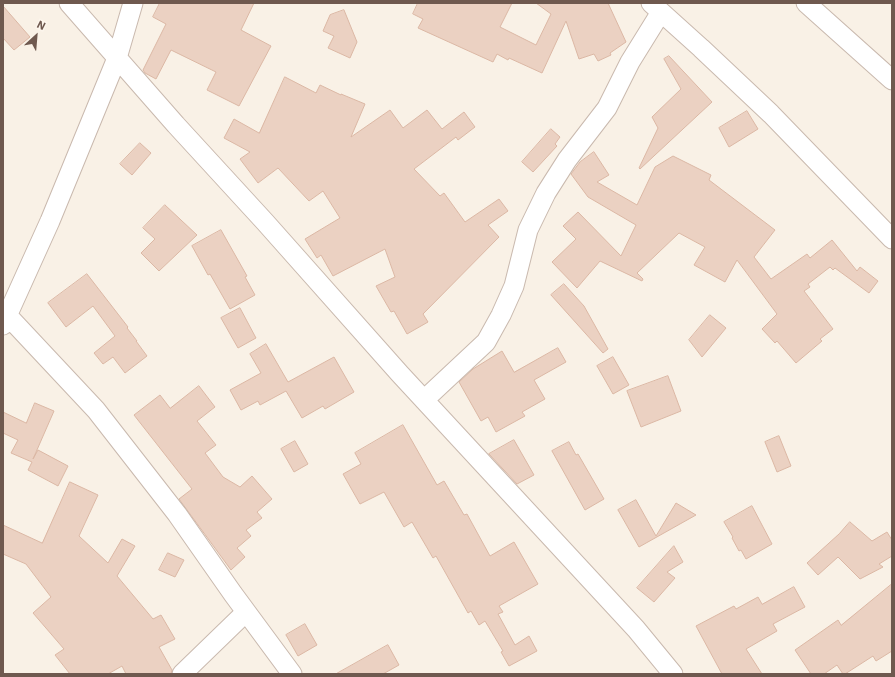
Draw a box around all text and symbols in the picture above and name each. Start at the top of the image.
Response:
north arrow [16,16,56,56]
text: N [35,17,48,33]

